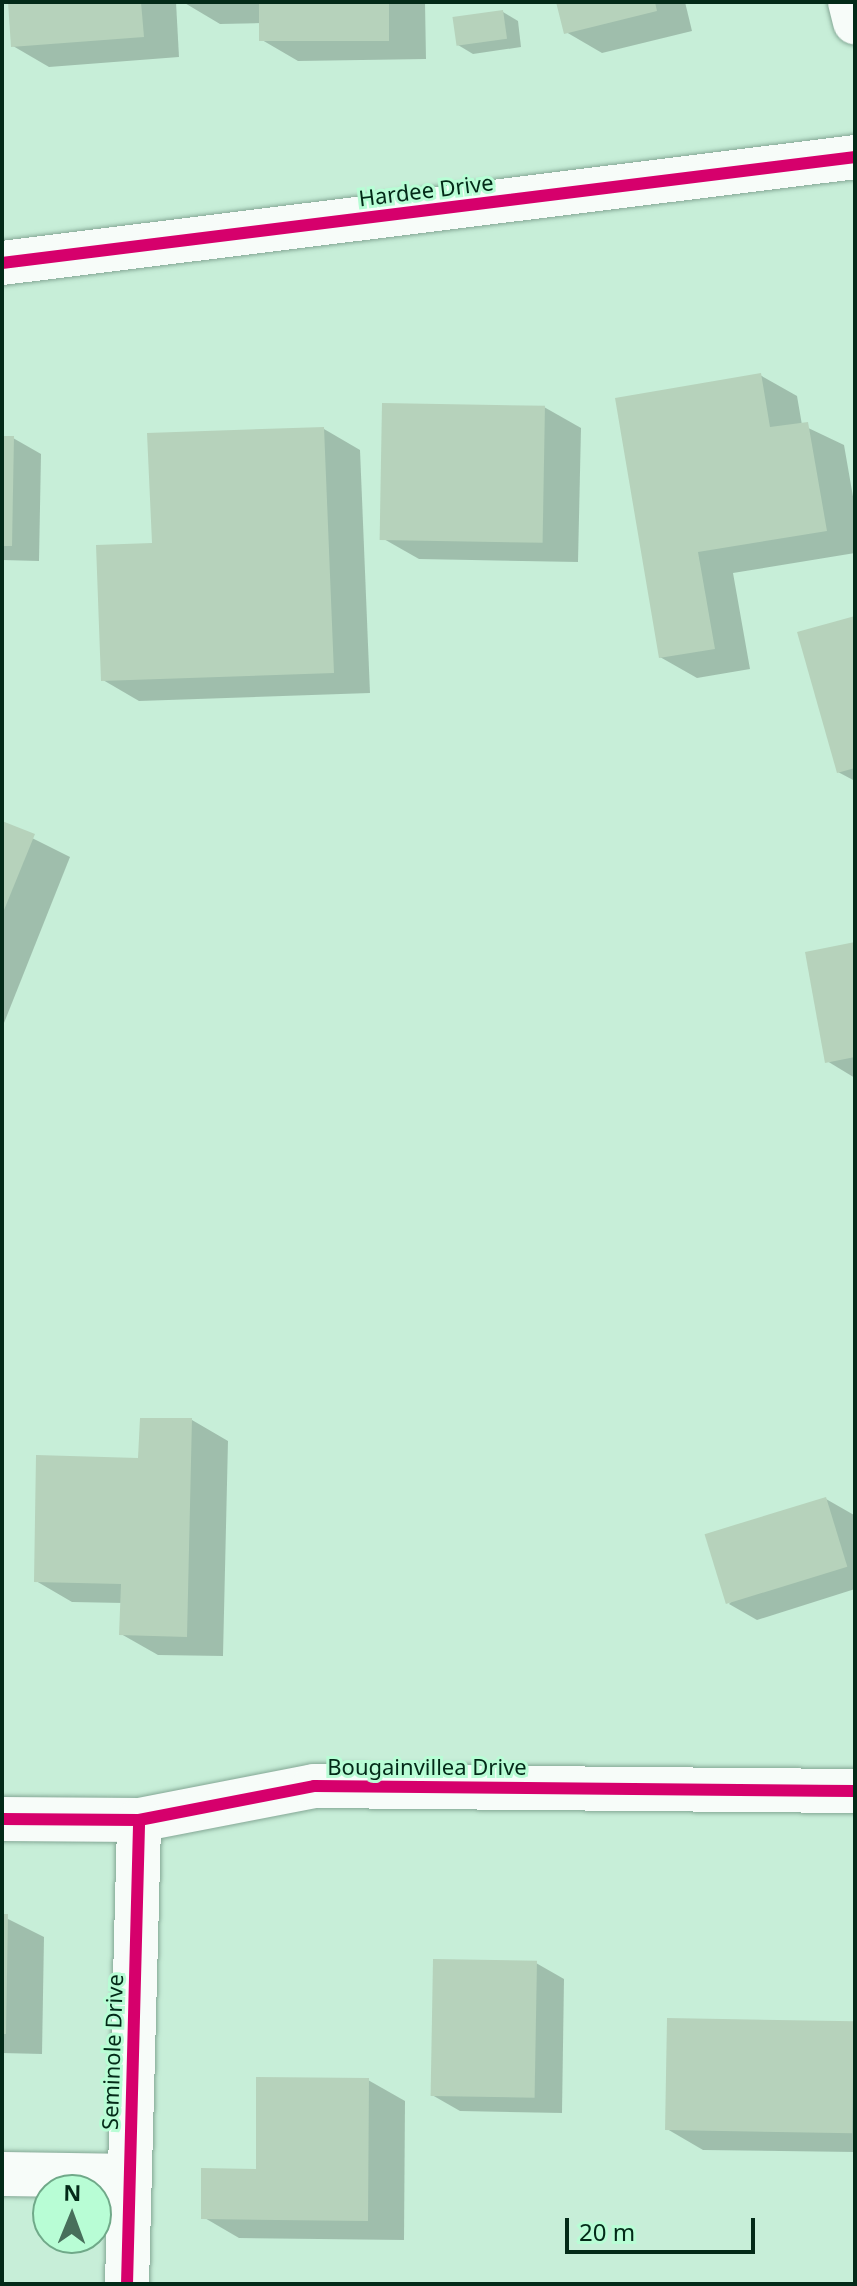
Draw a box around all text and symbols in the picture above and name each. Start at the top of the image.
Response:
street label: Hardee Drive [357,169,495,211]
street label: Bougainvillea Drive [327,1754,527,1780]
street label: Seminole Drive [96,1974,128,2130]
north arrow [32,2174,112,2254]
text: N [63,2177,82,2207]
scale bar [569,2202,759,2252]
text: 20 m [579,2215,635,2248]

